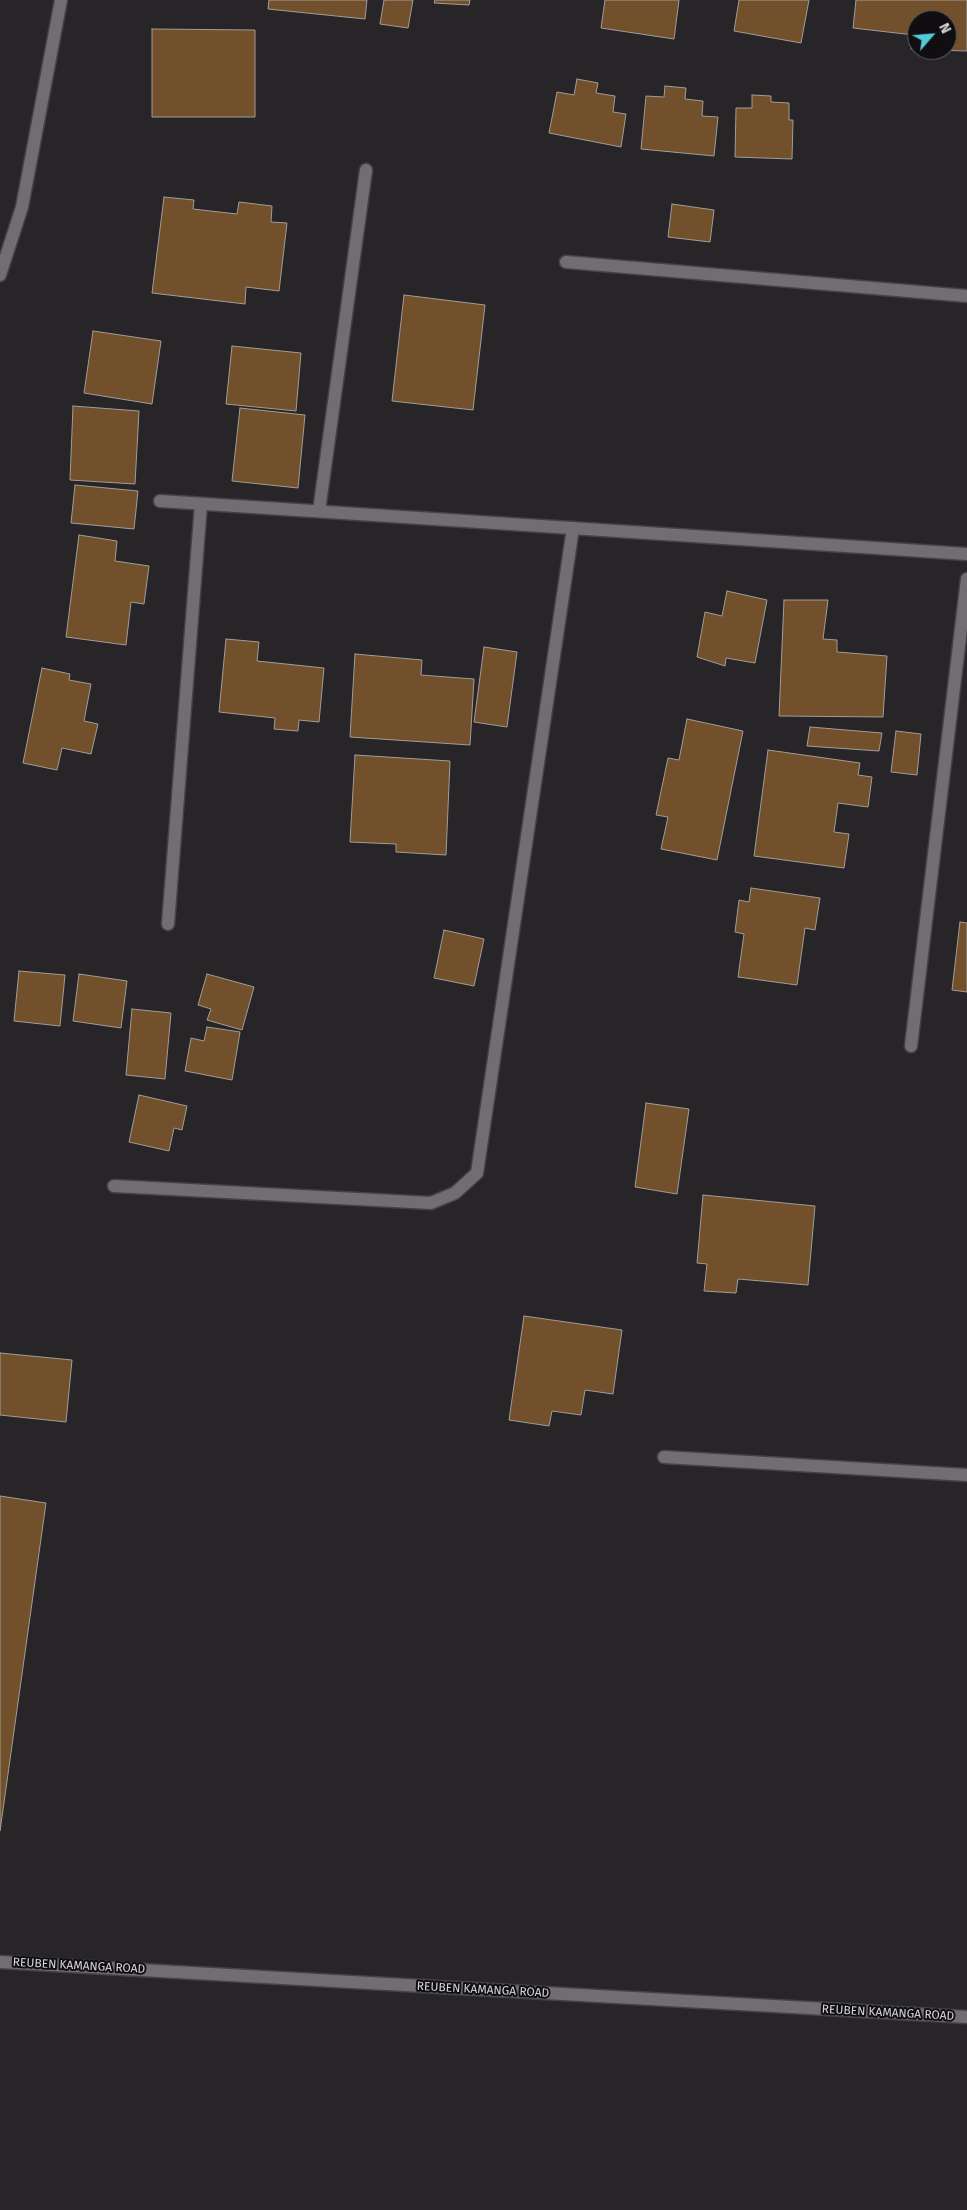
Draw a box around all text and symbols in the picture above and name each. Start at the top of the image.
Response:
north arrow [907,10,957,60]
text: N [935,20,955,36]
street label: REUBEN KAMANGA ROAD [12,1955,146,1977]
street label: REUBEN KAMANGA ROAD [416,1979,550,2001]
street label: REUBEN KAMANGA ROAD [821,2002,955,2024]

